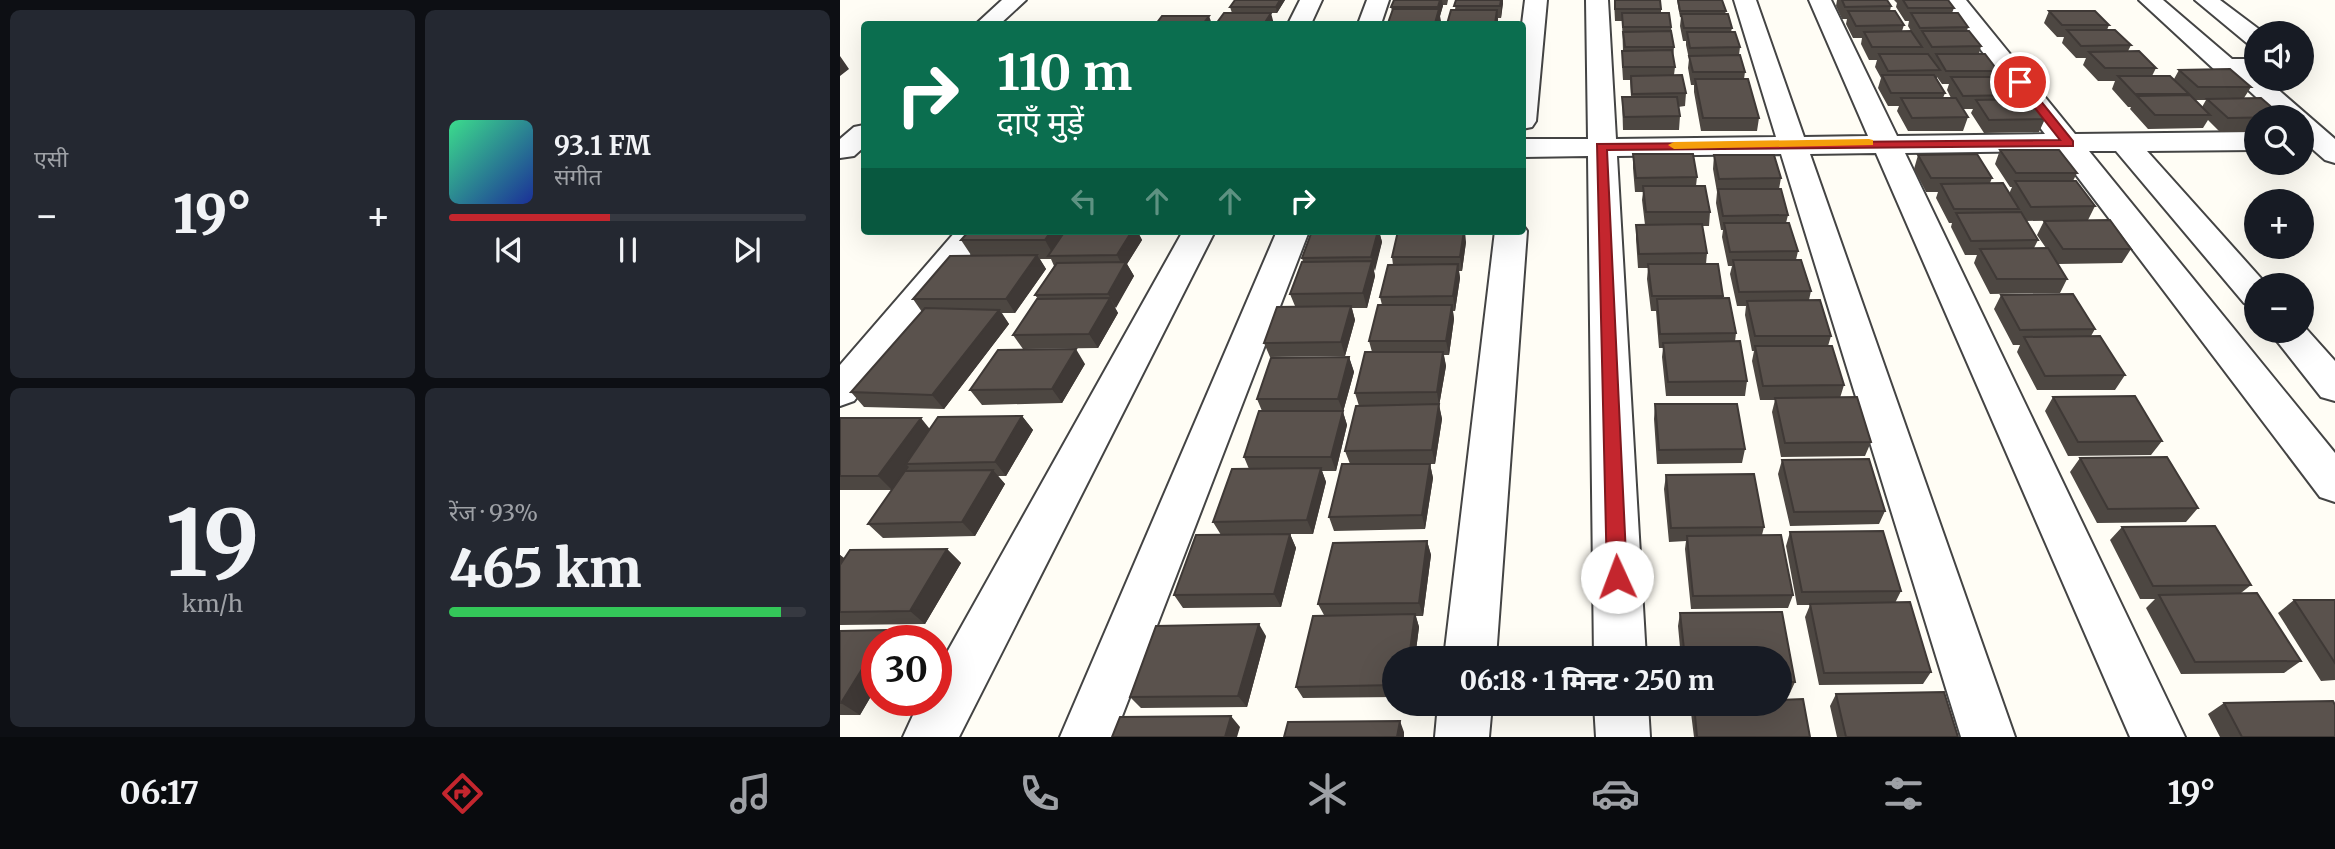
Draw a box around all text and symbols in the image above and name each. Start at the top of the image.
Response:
map controls [2244,21,2314,343]
button: sound [2244,21,2314,91]
text: 110 m [997,42,1132,103]
icon: right [882,49,973,140]
pin [1990,52,2050,112]
icon: arrive [2001,63,2039,101]
text: दाएँ मुड़ें [997,103,1084,143]
button: search [2244,105,2314,175]
text: 93.1 FM [554,129,651,162]
text: एसी [34,144,68,173]
text: संगीत [554,162,602,191]
text: 19° [173,182,252,247]
icon: left [1065,182,1103,220]
icon: ahead [1138,182,1176,220]
icon: ahead [1211,182,1249,220]
icon: right [1284,182,1322,220]
button: + [2244,189,2314,259]
text: − [34,192,59,239]
text: + [366,192,391,239]
icon: previous [490,231,528,269]
icon: pause [609,231,647,269]
icon: next [728,231,766,269]
button: − [2244,273,2314,343]
text: 19 [165,486,260,601]
text: रेंज · 93% [449,498,538,527]
text: 465 km [449,536,642,601]
position arrow [1580,540,1654,614]
text: km/h [182,589,243,618]
speed limit sign: 30 [861,625,952,716]
text: 06:18 · 1 मिनट · 250 m [1460,664,1714,697]
icon: directions [438,769,487,818]
icon: music [726,769,775,818]
icon: phone [1015,769,1064,818]
icon: climate [1303,769,1352,818]
icon: car [1591,769,1640,818]
icon: filters [1879,769,1928,818]
text: 06:17 [120,773,199,813]
text: 19° [2167,773,2215,813]

